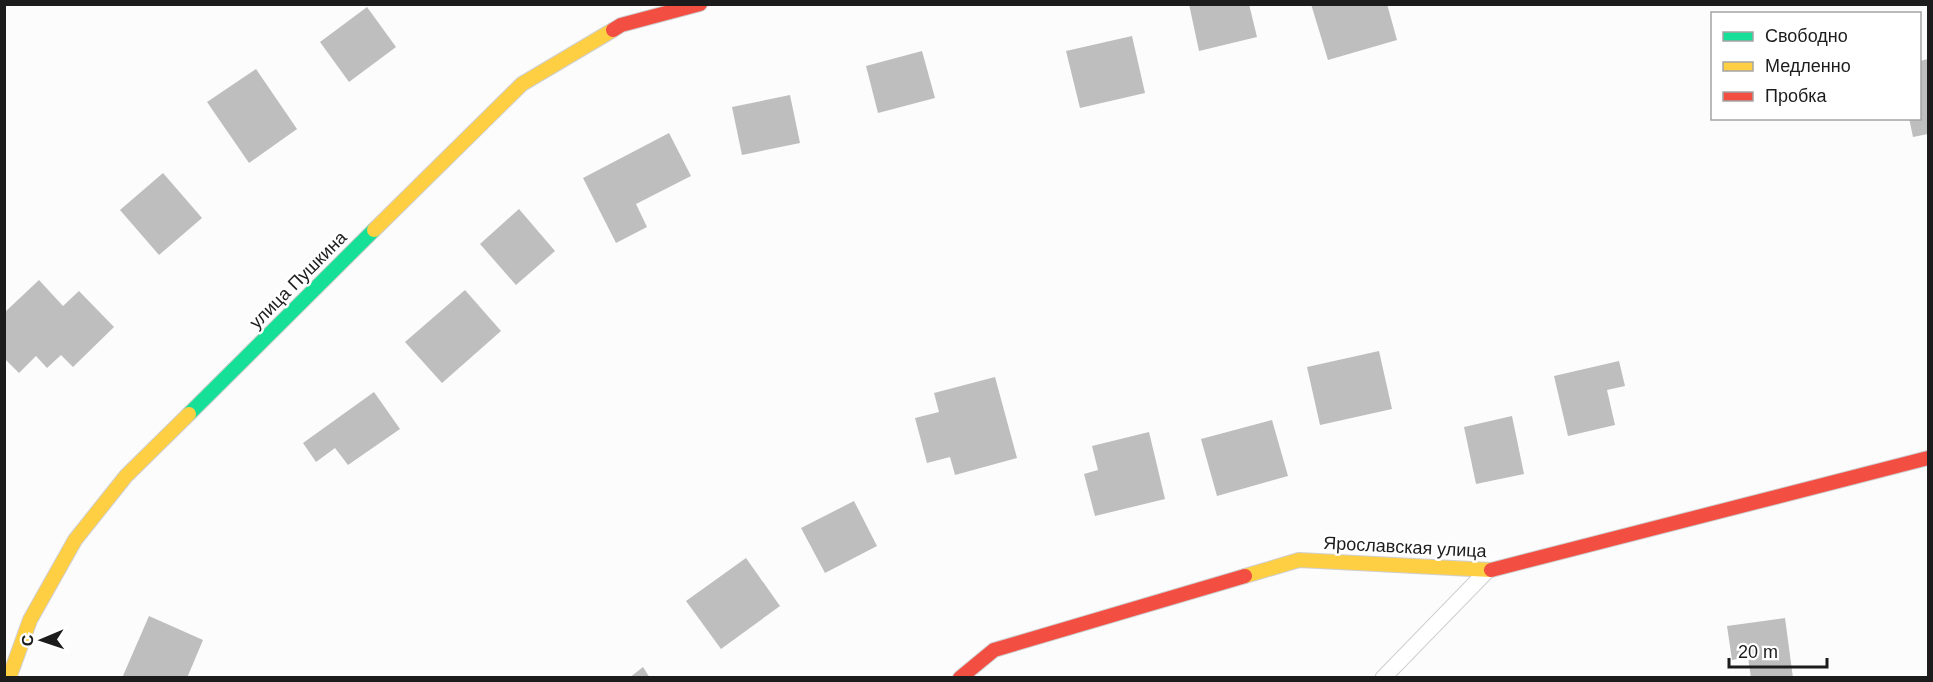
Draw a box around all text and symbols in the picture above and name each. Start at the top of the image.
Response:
legend [1711,12,1921,120]
text: Свободно [1765,26,1848,46]
text: Медленно [1765,56,1851,76]
text: Пробка [1765,86,1828,106]
street label: улица Пушкина [245,227,351,333]
street label: Ярославская улица [1323,533,1488,561]
north arrow [12,610,72,670]
scale bar [1729,631,1826,669]
text: С [19,634,36,647]
text: 20 m [1738,642,1778,662]

